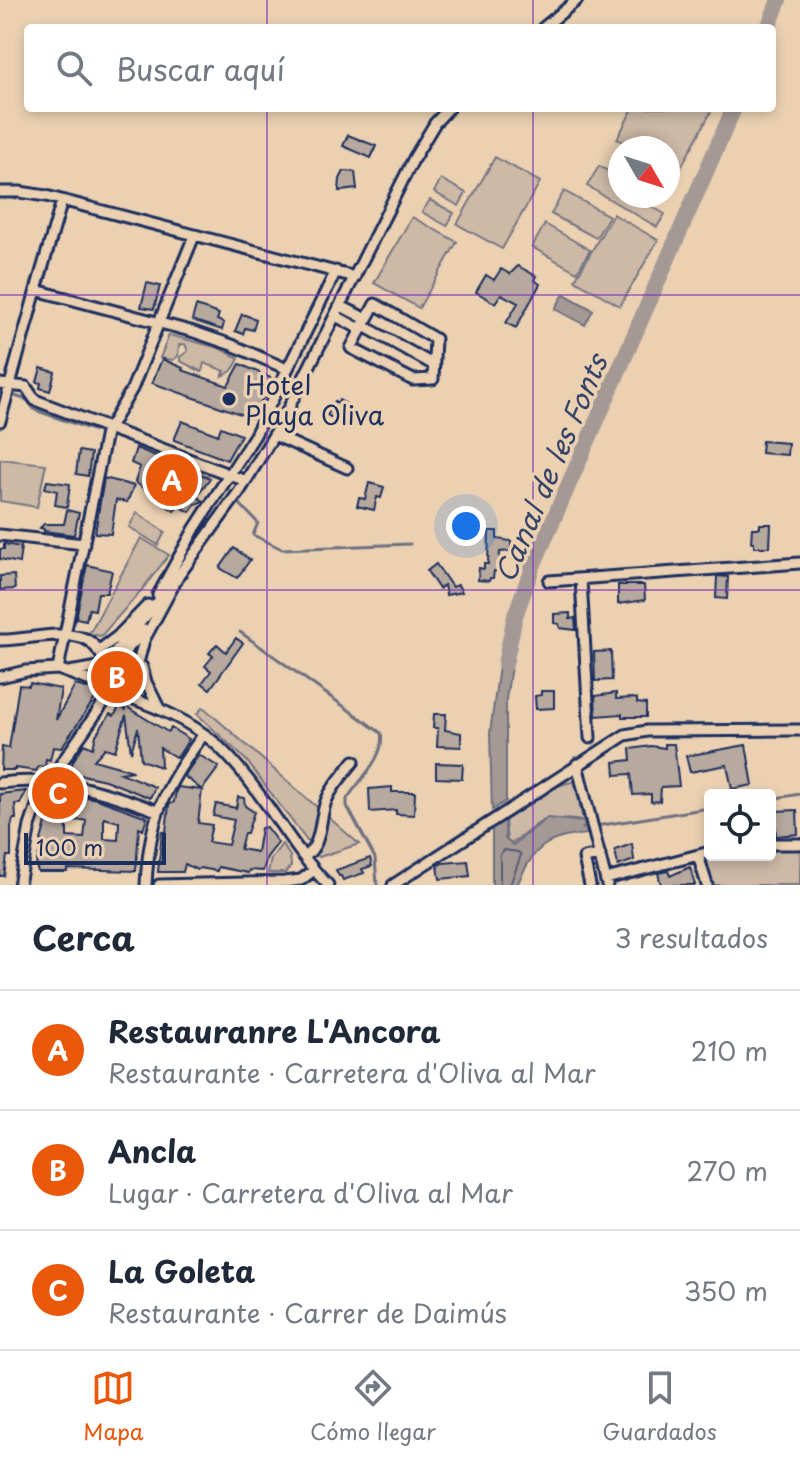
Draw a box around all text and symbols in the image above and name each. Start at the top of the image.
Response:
search box [24,24,776,112]
icon: search [52,46,96,90]
text: Buscar aquí [116,46,285,91]
north arrow [608,136,680,208]
water label: Canal de les Fonts [483,345,619,589]
place label: Hotel Playa Oliva [245,365,385,434]
marker: Hotel Playa Oliva [220,390,238,408]
pin: A [146,450,198,510]
your location [446,506,486,546]
pin: B [91,647,143,707]
pin: C [32,763,84,823]
map controls [704,789,776,861]
button: locate [704,789,776,861]
scale bar [24,829,166,865]
text: 100 m [36,830,103,863]
text: Cerca [32,911,135,963]
text: 3 resultados [614,918,768,957]
text: Restauranre L'Ancora [108,1008,441,1053]
text: A [48,1031,68,1070]
text: 210 m [691,1031,768,1070]
text: Restaurante · Carretera d'Oliva al Mar [108,1053,596,1092]
text: Ancla [108,1128,196,1173]
text: B [49,1151,67,1190]
text: 270 m [687,1151,768,1190]
text: Lugar · Carretera d'Oliva al Mar [108,1173,513,1212]
text: La Goleta [108,1248,255,1293]
text: C [48,1271,68,1310]
text: 350 m [684,1271,768,1310]
text: Restaurante · Carrer de Daimús [108,1293,507,1332]
tab: Mapa [83,1366,144,1447]
tab: Cómo llegar [310,1366,436,1447]
tab: Guardados [602,1366,717,1447]

